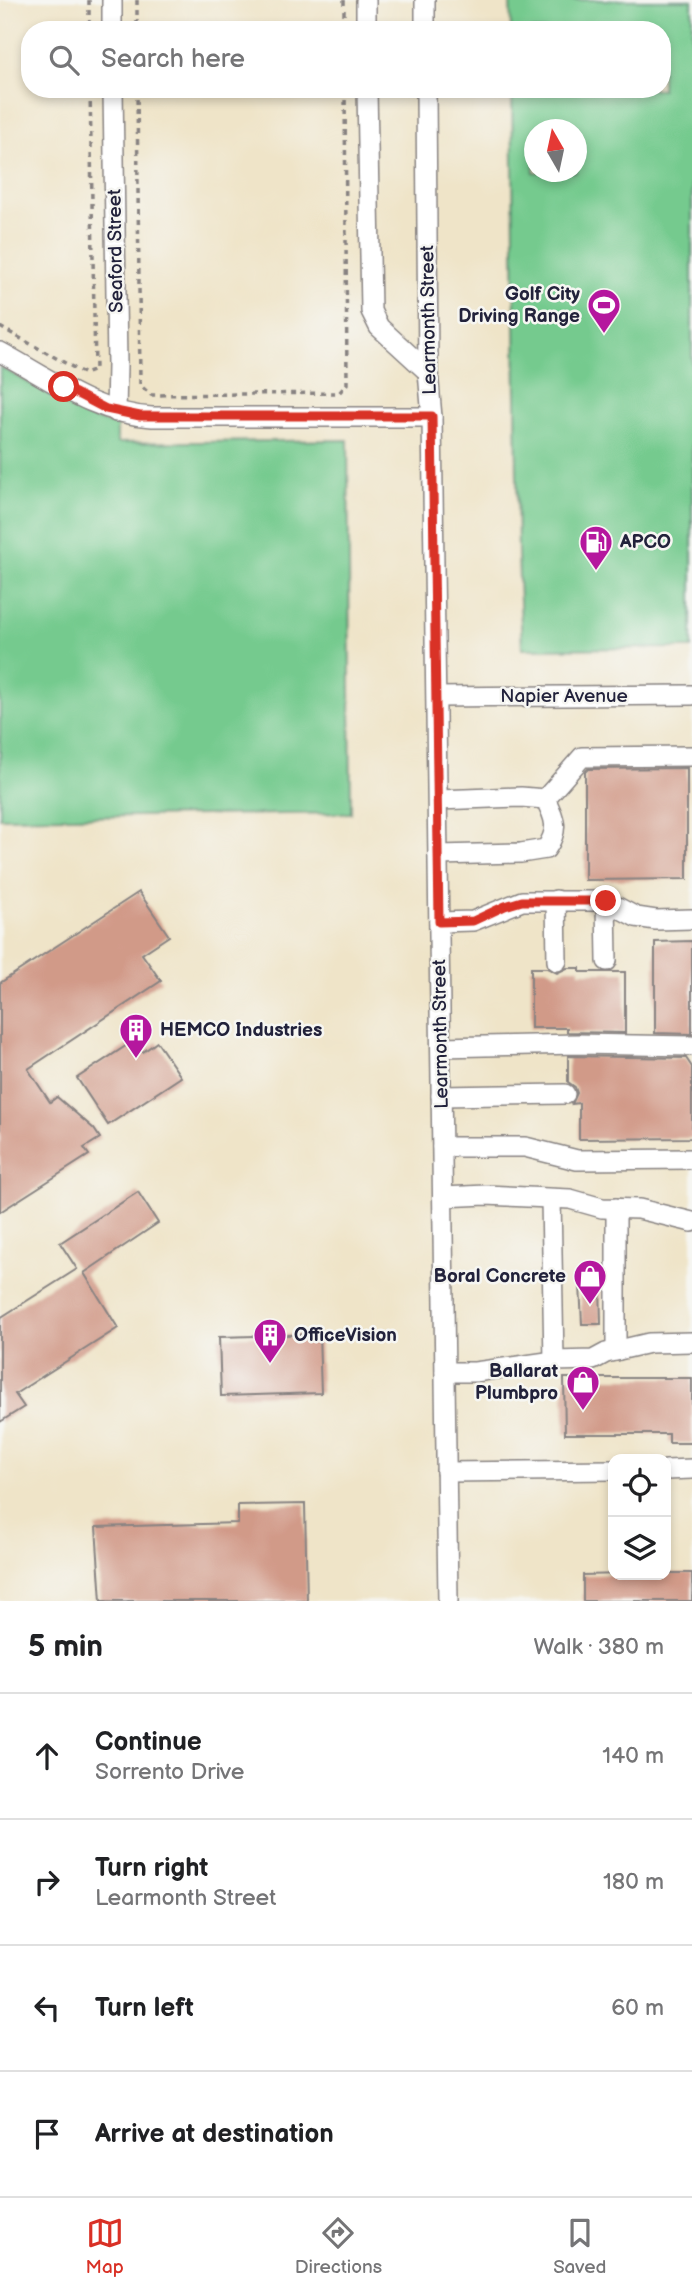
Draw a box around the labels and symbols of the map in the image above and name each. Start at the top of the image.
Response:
north arrow [524,119,587,182]
street label: Seaford Street [103,189,129,313]
street label: Learmonth Street [416,245,442,395]
place label: Golf City Driving Range [458,283,580,328]
sports icon: Golf City Driving Range [585,286,623,335]
route start [48,371,79,402]
fuel station icon: APCO [577,523,615,572]
place label: APCO [619,531,671,554]
street label: Napier Avenue [500,685,628,708]
route end [590,885,621,916]
street label: Learmonth Street [428,959,454,1109]
building icon: HEMCO Industries [117,1011,155,1060]
place label: HEMCO Industries [160,1019,322,1042]
shop icon: Boral Concrete [571,1257,609,1306]
place label: Boral Concrete [433,1265,566,1288]
building icon: OfficeVision [251,1316,289,1365]
place label: OfficeVision [294,1324,397,1347]
place label: Ballarat Plumbpro [475,1360,559,1405]
shop icon: Ballarat Plumbpro [564,1363,602,1412]

